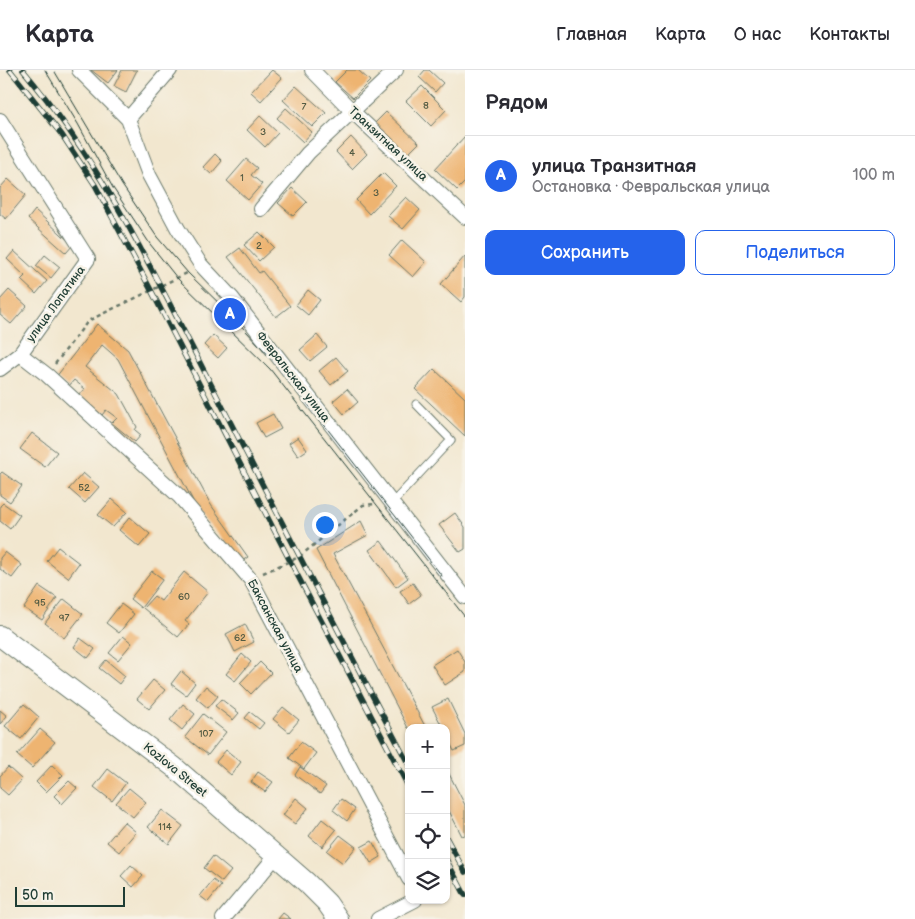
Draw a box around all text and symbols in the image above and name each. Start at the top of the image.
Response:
text: Карта [25,20,94,49]
text: Главная [556,24,627,45]
text: Карта [655,24,706,45]
text: О нас [734,24,781,45]
text: Контакты [809,24,890,45]
text: Рядом [485,90,548,115]
house number: 8 [423,100,429,112]
house number: 7 [302,101,307,113]
street label: Транзитная улица [345,104,431,184]
house number: 3 [260,126,266,138]
house number: 4 [349,147,355,159]
text: улица Транзитная [532,155,696,178]
text: A [496,166,506,185]
text: 100 m [852,166,895,185]
house number: 1 [240,172,244,184]
text: Остановка · Февральская улица [532,178,770,197]
house number: 3 [373,187,379,199]
button: Сохранить [485,230,685,275]
button: Поделиться [695,230,895,275]
house number: 2 [256,240,262,252]
street label: улица Лопатина [23,263,89,345]
pin: A [214,295,246,333]
street label: Февральская улица [253,329,333,425]
house number: 52 [78,482,90,494]
your location [312,512,338,538]
street label: Баксанская улица [244,577,306,675]
house number: 60 [178,591,190,603]
house number: 95 [34,597,46,609]
house number: 97 [59,612,69,624]
house number: 62 [234,632,246,644]
map controls [405,724,450,904]
button: + [405,724,450,769]
house number: 107 [199,728,213,740]
street label: Kozlova Street [140,740,210,800]
button: − [405,769,450,814]
button: locate [405,814,450,859]
house number: 114 [158,821,172,833]
button: layers [405,859,450,904]
scale bar [15,884,125,907]
text: 50 m [22,887,54,904]

